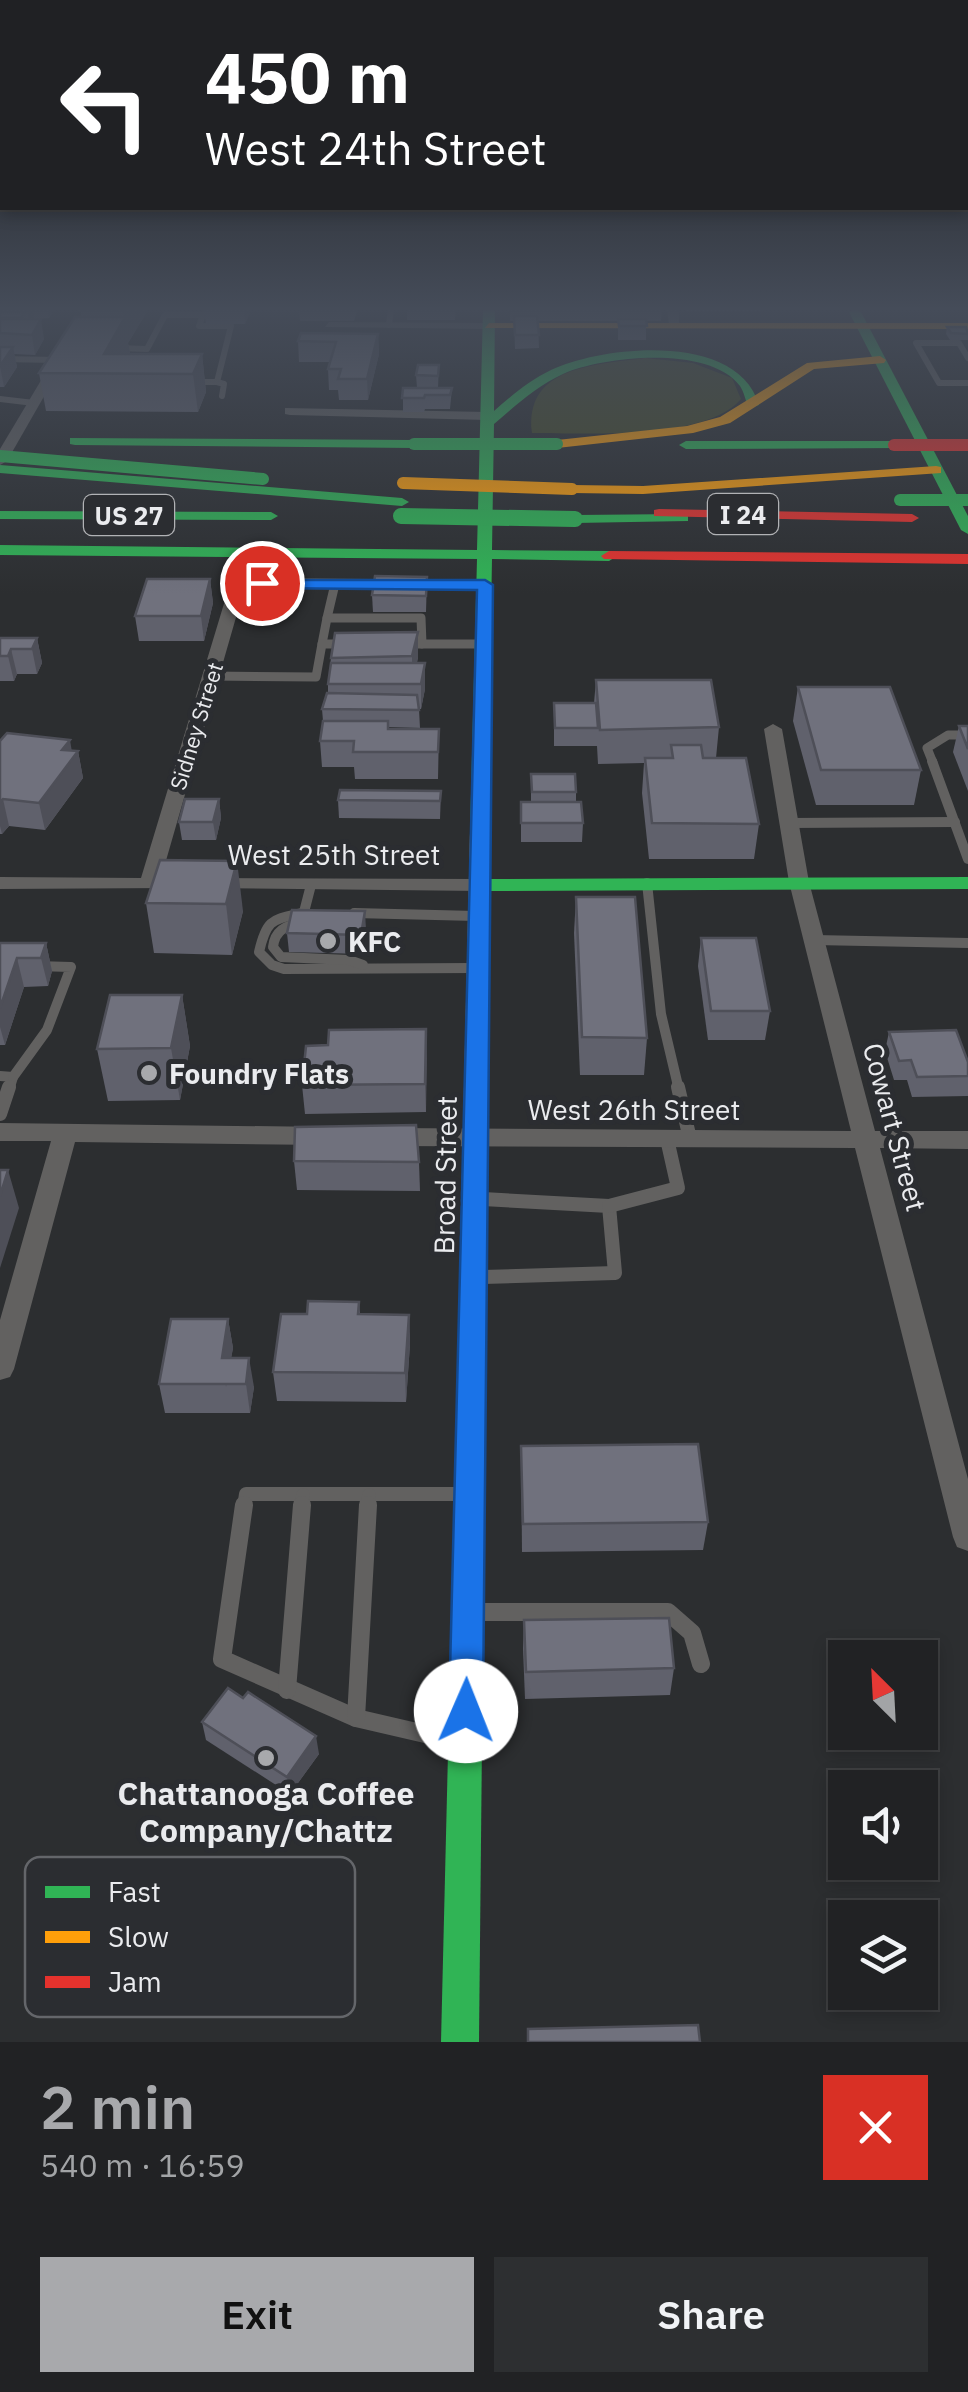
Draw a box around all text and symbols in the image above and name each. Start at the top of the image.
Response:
text: 450 m [205,31,410,122]
icon: left [40,40,170,170]
text: West 24th Street [205,119,547,177]
road number: I 24 [708,494,778,534]
road number: US 27 [84,495,174,535]
pin [220,541,305,626]
icon: arrive [235,556,290,611]
street label: Sidney Street [163,659,229,793]
street label: West 25th Street [228,836,440,873]
place label: KFC [348,923,401,960]
marker: KFC [317,930,339,952]
street label: Cowart Street [855,1039,935,1215]
place label: Foundry Flats [169,1055,349,1092]
marker: Foundry Flats [138,1062,160,1084]
street label: West 26th Street [528,1091,740,1128]
street label: Broad Street [425,1095,465,1255]
north arrow [828,1640,938,1750]
map controls [828,1640,938,2010]
position arrow [414,1659,518,1763]
marker: Chattanooga Coffee Company/Chattz [255,1747,277,1769]
button: sound [828,1770,938,1880]
place label: Chattanooga Coffee Company/Chattz [118,1772,414,1851]
legend [25,1857,355,2017]
text: Fast [108,1873,161,1910]
button: layers [828,1900,938,2010]
text: Slow [108,1918,169,1955]
text: Jam [108,1963,162,2000]
text: 2 min [40,2067,195,2146]
button: close [823,2075,928,2180]
text: 540 m · 16:59 [40,2144,245,2186]
button: Exit [40,2257,474,2372]
button: Share [494,2257,928,2372]

